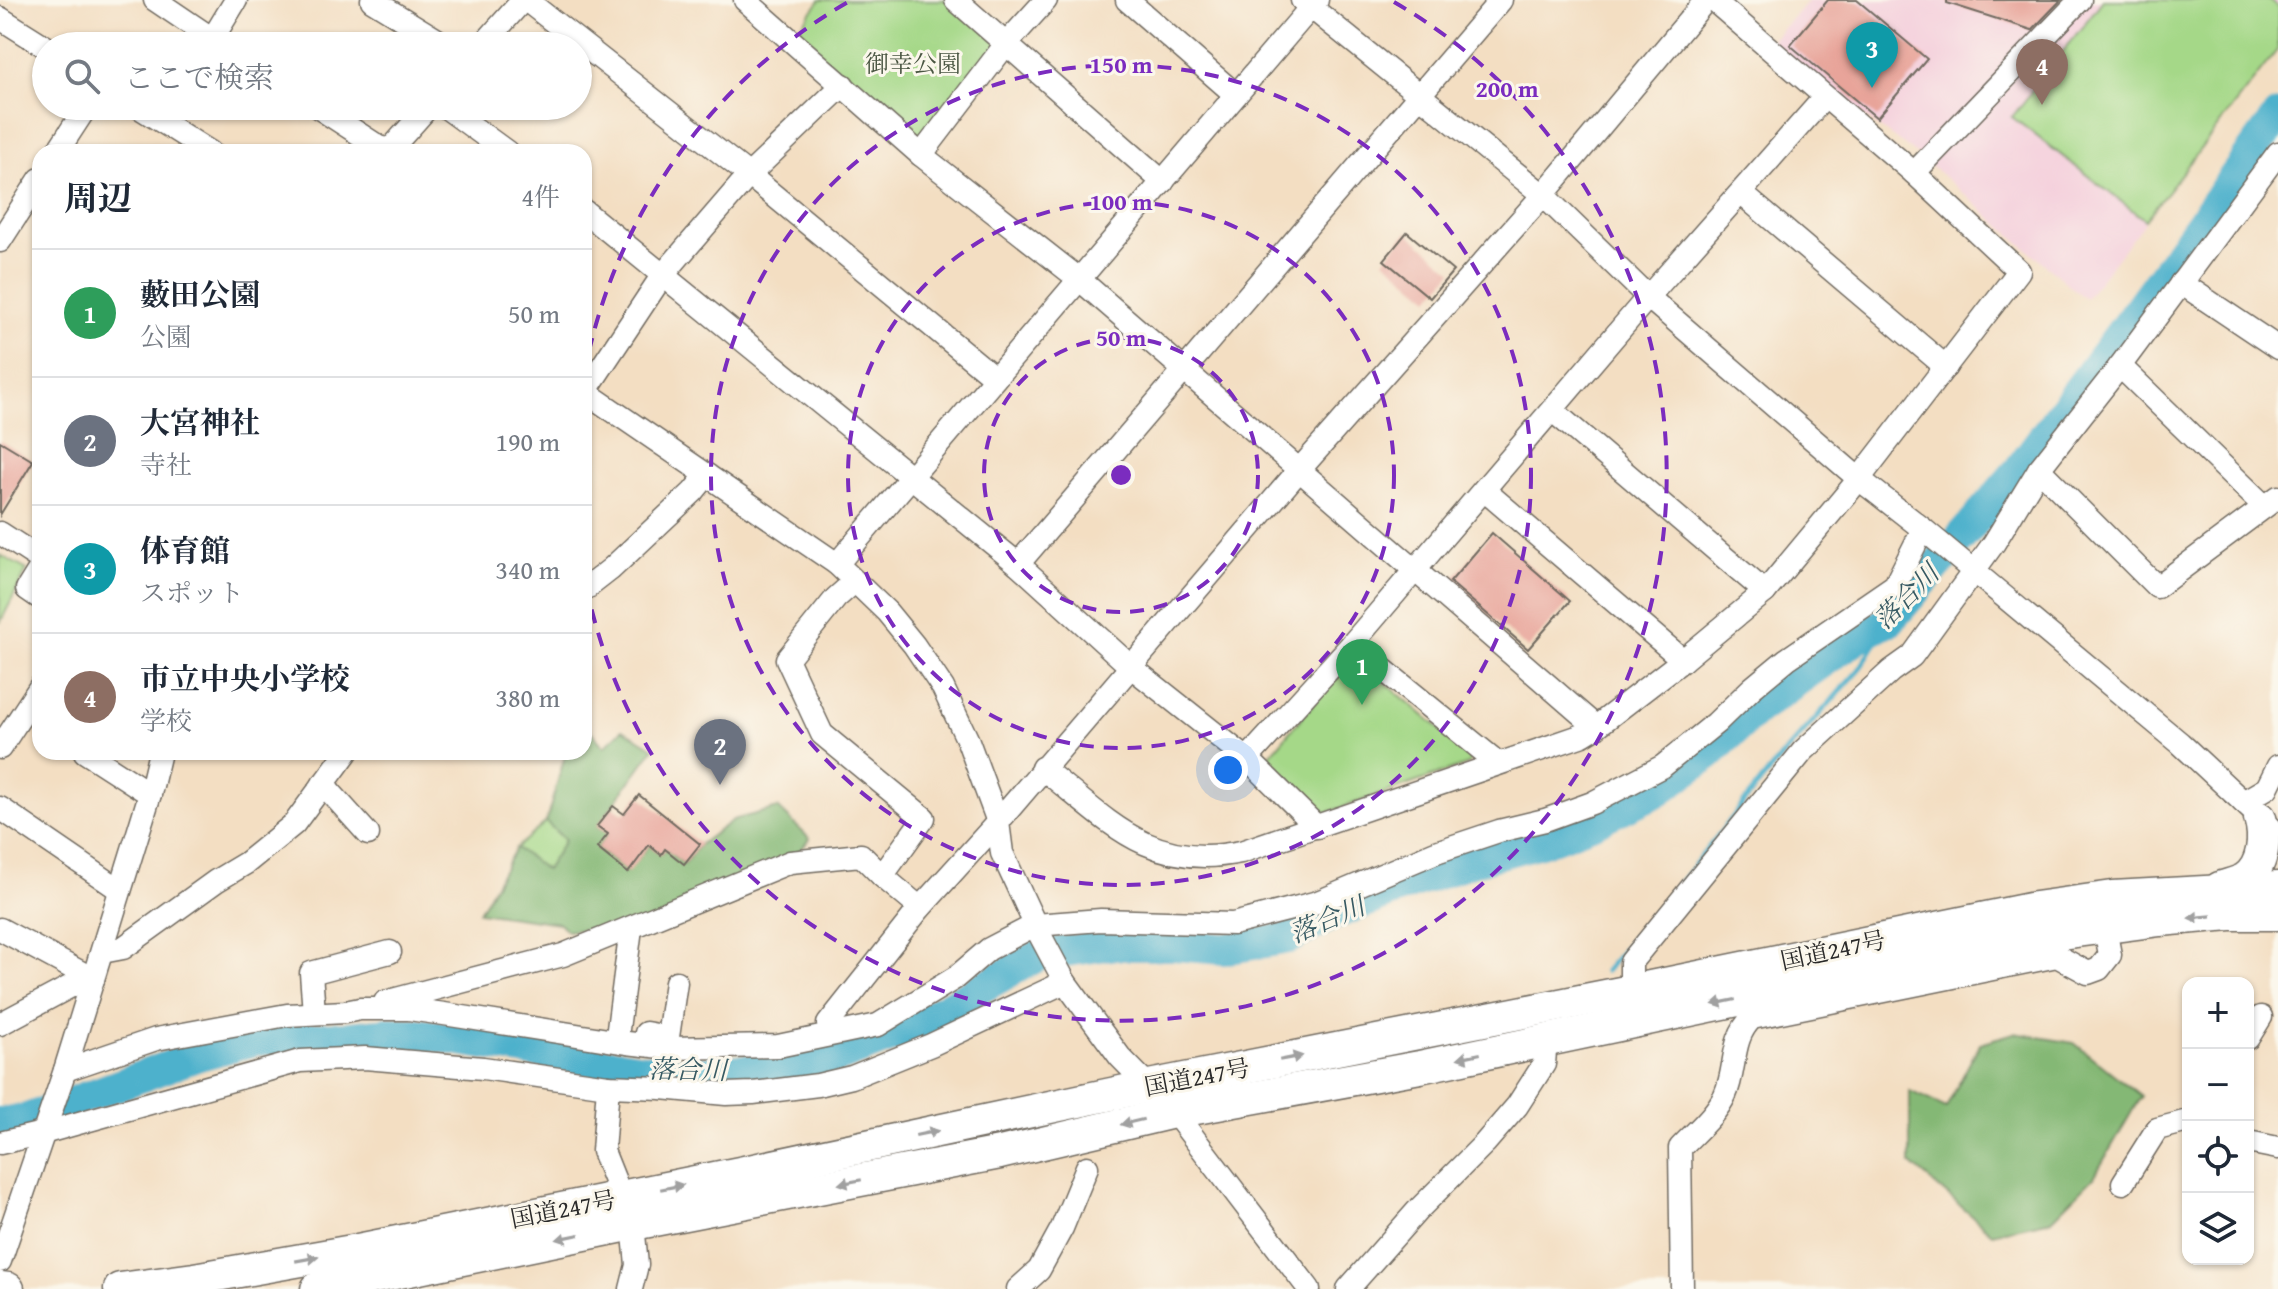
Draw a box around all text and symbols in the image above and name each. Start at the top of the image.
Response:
pin: 3 [1846,22,1898,88]
search box [32,32,592,120]
pin: 4 [2016,39,2068,105]
park label: 御幸公園 [865,46,961,81]
text: 150 m [1089,47,1153,82]
icon: search [60,54,104,98]
text: ここで検索 [124,55,274,99]
text: 200 m [1475,71,1539,106]
text: 周辺 [64,173,132,222]
text: 4件 [521,177,560,216]
text: 100 m [1089,184,1153,219]
text: 藪田公園 [140,272,260,316]
text: 1 [83,294,97,333]
text: 50 m [508,294,560,333]
text: 公園 [140,317,192,356]
text: 50 m [1096,320,1147,355]
text: 大宮神社 [140,400,260,444]
text: 2 [83,422,97,461]
text: 190 m [495,422,560,461]
text: 寺社 [140,445,192,484]
centre of rings [1107,461,1135,489]
text: 体育館 [140,528,230,572]
text: 3 [83,550,97,589]
text: 340 m [495,550,560,589]
water label: 落合川 [1865,553,1949,637]
text: スポット [140,573,244,612]
pin: 1 [1336,639,1388,705]
text: 市立中央小学校 [140,656,350,700]
text: 4 [83,678,97,717]
text: 380 m [495,678,560,717]
text: 学校 [140,701,192,740]
pin: 2 [694,719,746,785]
your location [1208,750,1248,790]
water label: 落合川 [1283,885,1373,952]
one-way arrow [2187,910,2212,923]
street label: 国道247号 [1777,922,1889,978]
map controls [2182,977,2254,1265]
button: + [2182,977,2254,1049]
one-way arrow [1711,996,1736,1009]
water label: 落合川 [649,1049,730,1089]
button: − [2182,1049,2254,1121]
street label: 国道247号 [1141,1050,1253,1104]
one-way arrow [1457,1050,1482,1063]
one-way arrow [1279,1051,1304,1064]
one-way arrow [1119,1116,1144,1129]
button: locate [2182,1121,2254,1193]
one-way arrow [914,1127,939,1139]
one-way arrow [837,1176,862,1189]
one-way arrow [660,1180,685,1192]
street label: 国道247号 [507,1182,619,1236]
button: layers [2182,1193,2254,1265]
one-way arrow [555,1231,580,1244]
one-way arrow [295,1252,320,1264]

